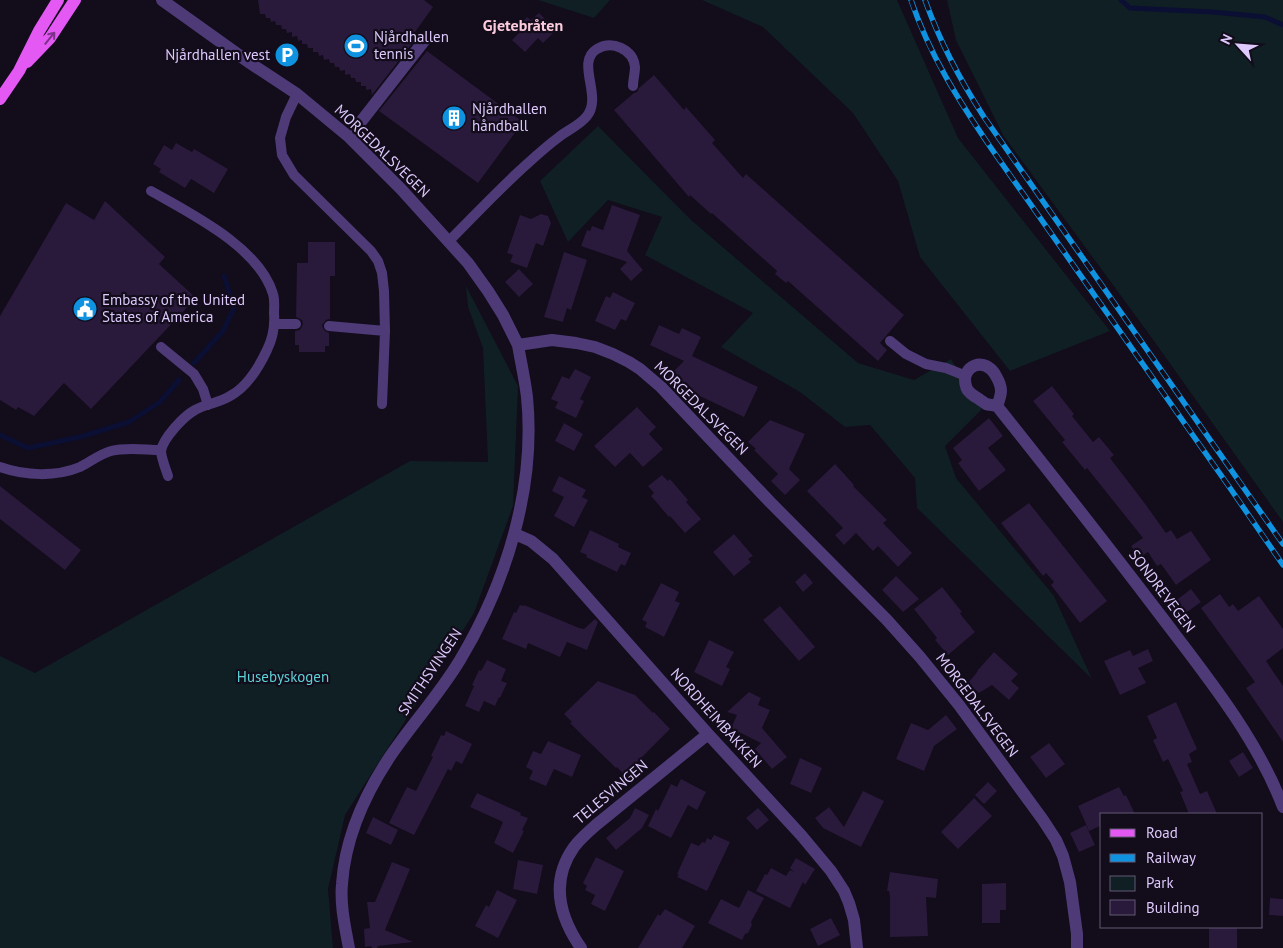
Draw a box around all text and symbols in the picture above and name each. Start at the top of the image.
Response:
district label: Gjetebråten [483,15,563,35]
north arrow [1213,20,1263,70]
place label: Njårdhallen tennis [374,27,449,63]
text: N [1216,31,1236,47]
one-way arrow [44,32,55,45]
sports icon: Njårdhallen tennis [343,33,369,59]
parking icon: Njårdhallen vest [274,42,300,68]
place label: Njårdhallen vest [165,45,270,64]
place label: Njårdhallen håndball [472,99,547,135]
street label: MORGEDALSVEGEN [331,100,434,201]
building icon: Njårdhallen håndball [441,105,467,131]
place label: Embassy of the United States of America [102,290,245,326]
public building icon: Embassy of the United States of America [72,296,98,322]
street label: MORGEDALSVEGEN [650,357,752,459]
street label: SONDREVEGEN [1125,545,1200,636]
street label: SMITHSVINGEN [394,625,466,719]
street label: MORGEDALSVEGEN [932,649,1023,760]
street label: NORDHEIMBAKKEN [667,664,766,771]
park label: Husebyskogen [237,667,329,686]
street label: TELESVINGEN [570,755,651,828]
legend [1100,813,1263,928]
text: Road [1146,823,1178,842]
text: Railway [1146,848,1196,867]
text: Park [1146,873,1174,892]
text: Building [1146,898,1200,917]

